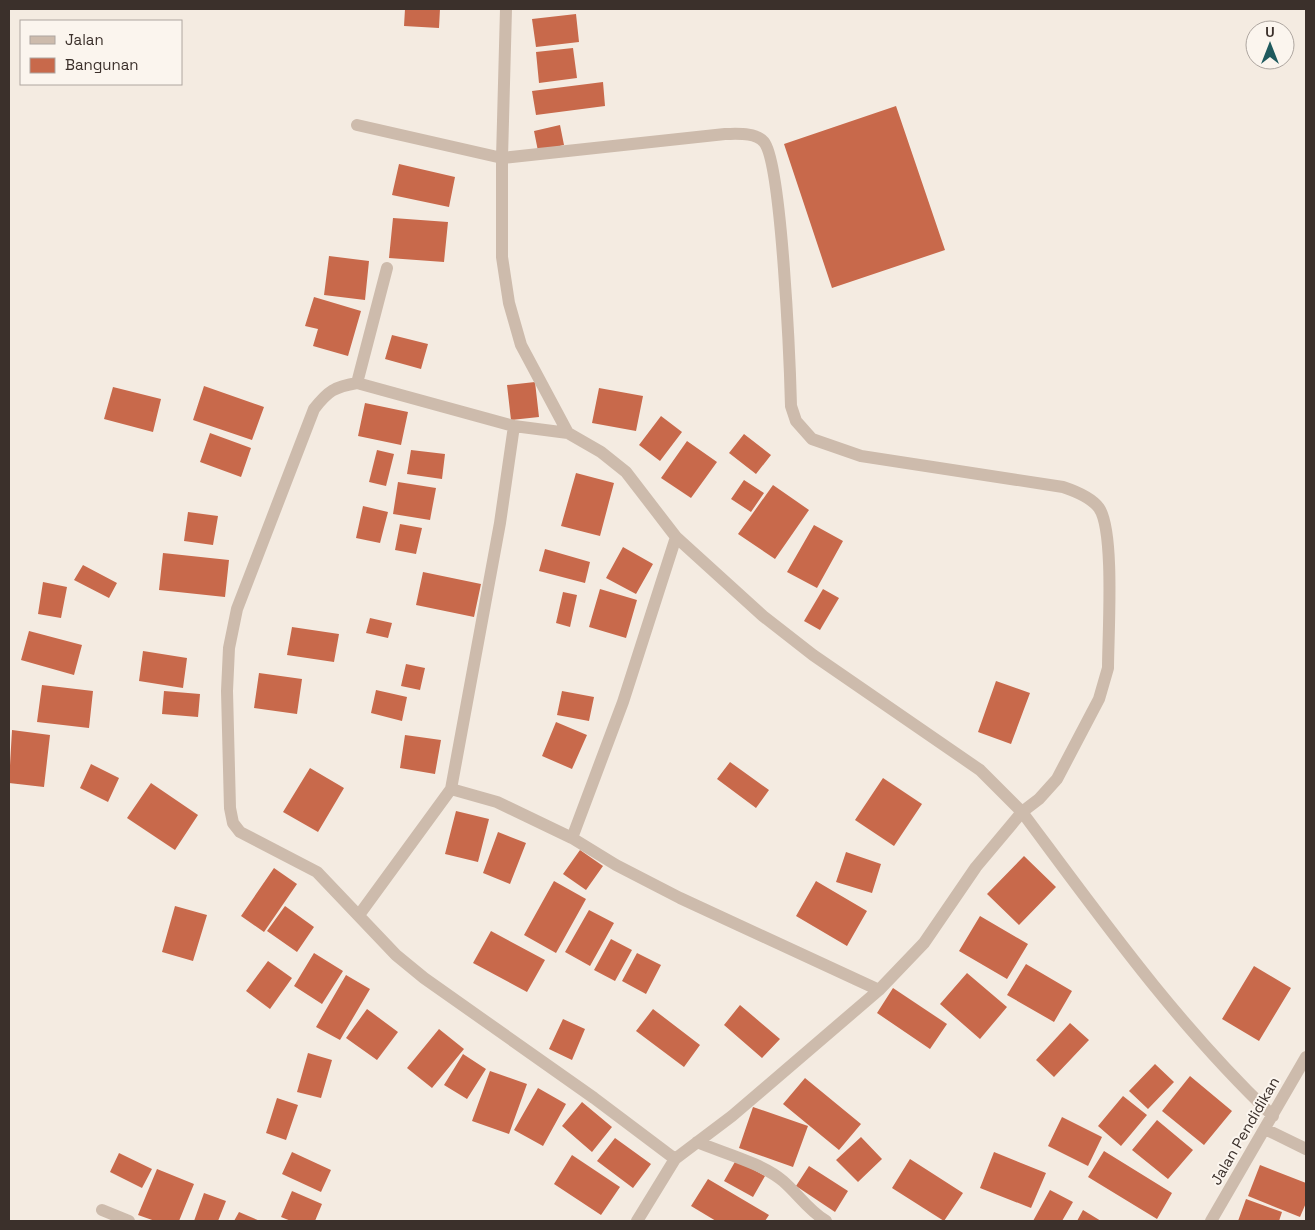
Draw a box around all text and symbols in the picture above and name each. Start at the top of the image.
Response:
legend [20,20,182,85]
north arrow [1245,20,1295,70]
text: U [1265,23,1275,41]
text: Jalan [65,30,104,49]
text: Bangunan [65,55,139,74]
street label: Jalan Pendidikan [1206,1073,1283,1188]

